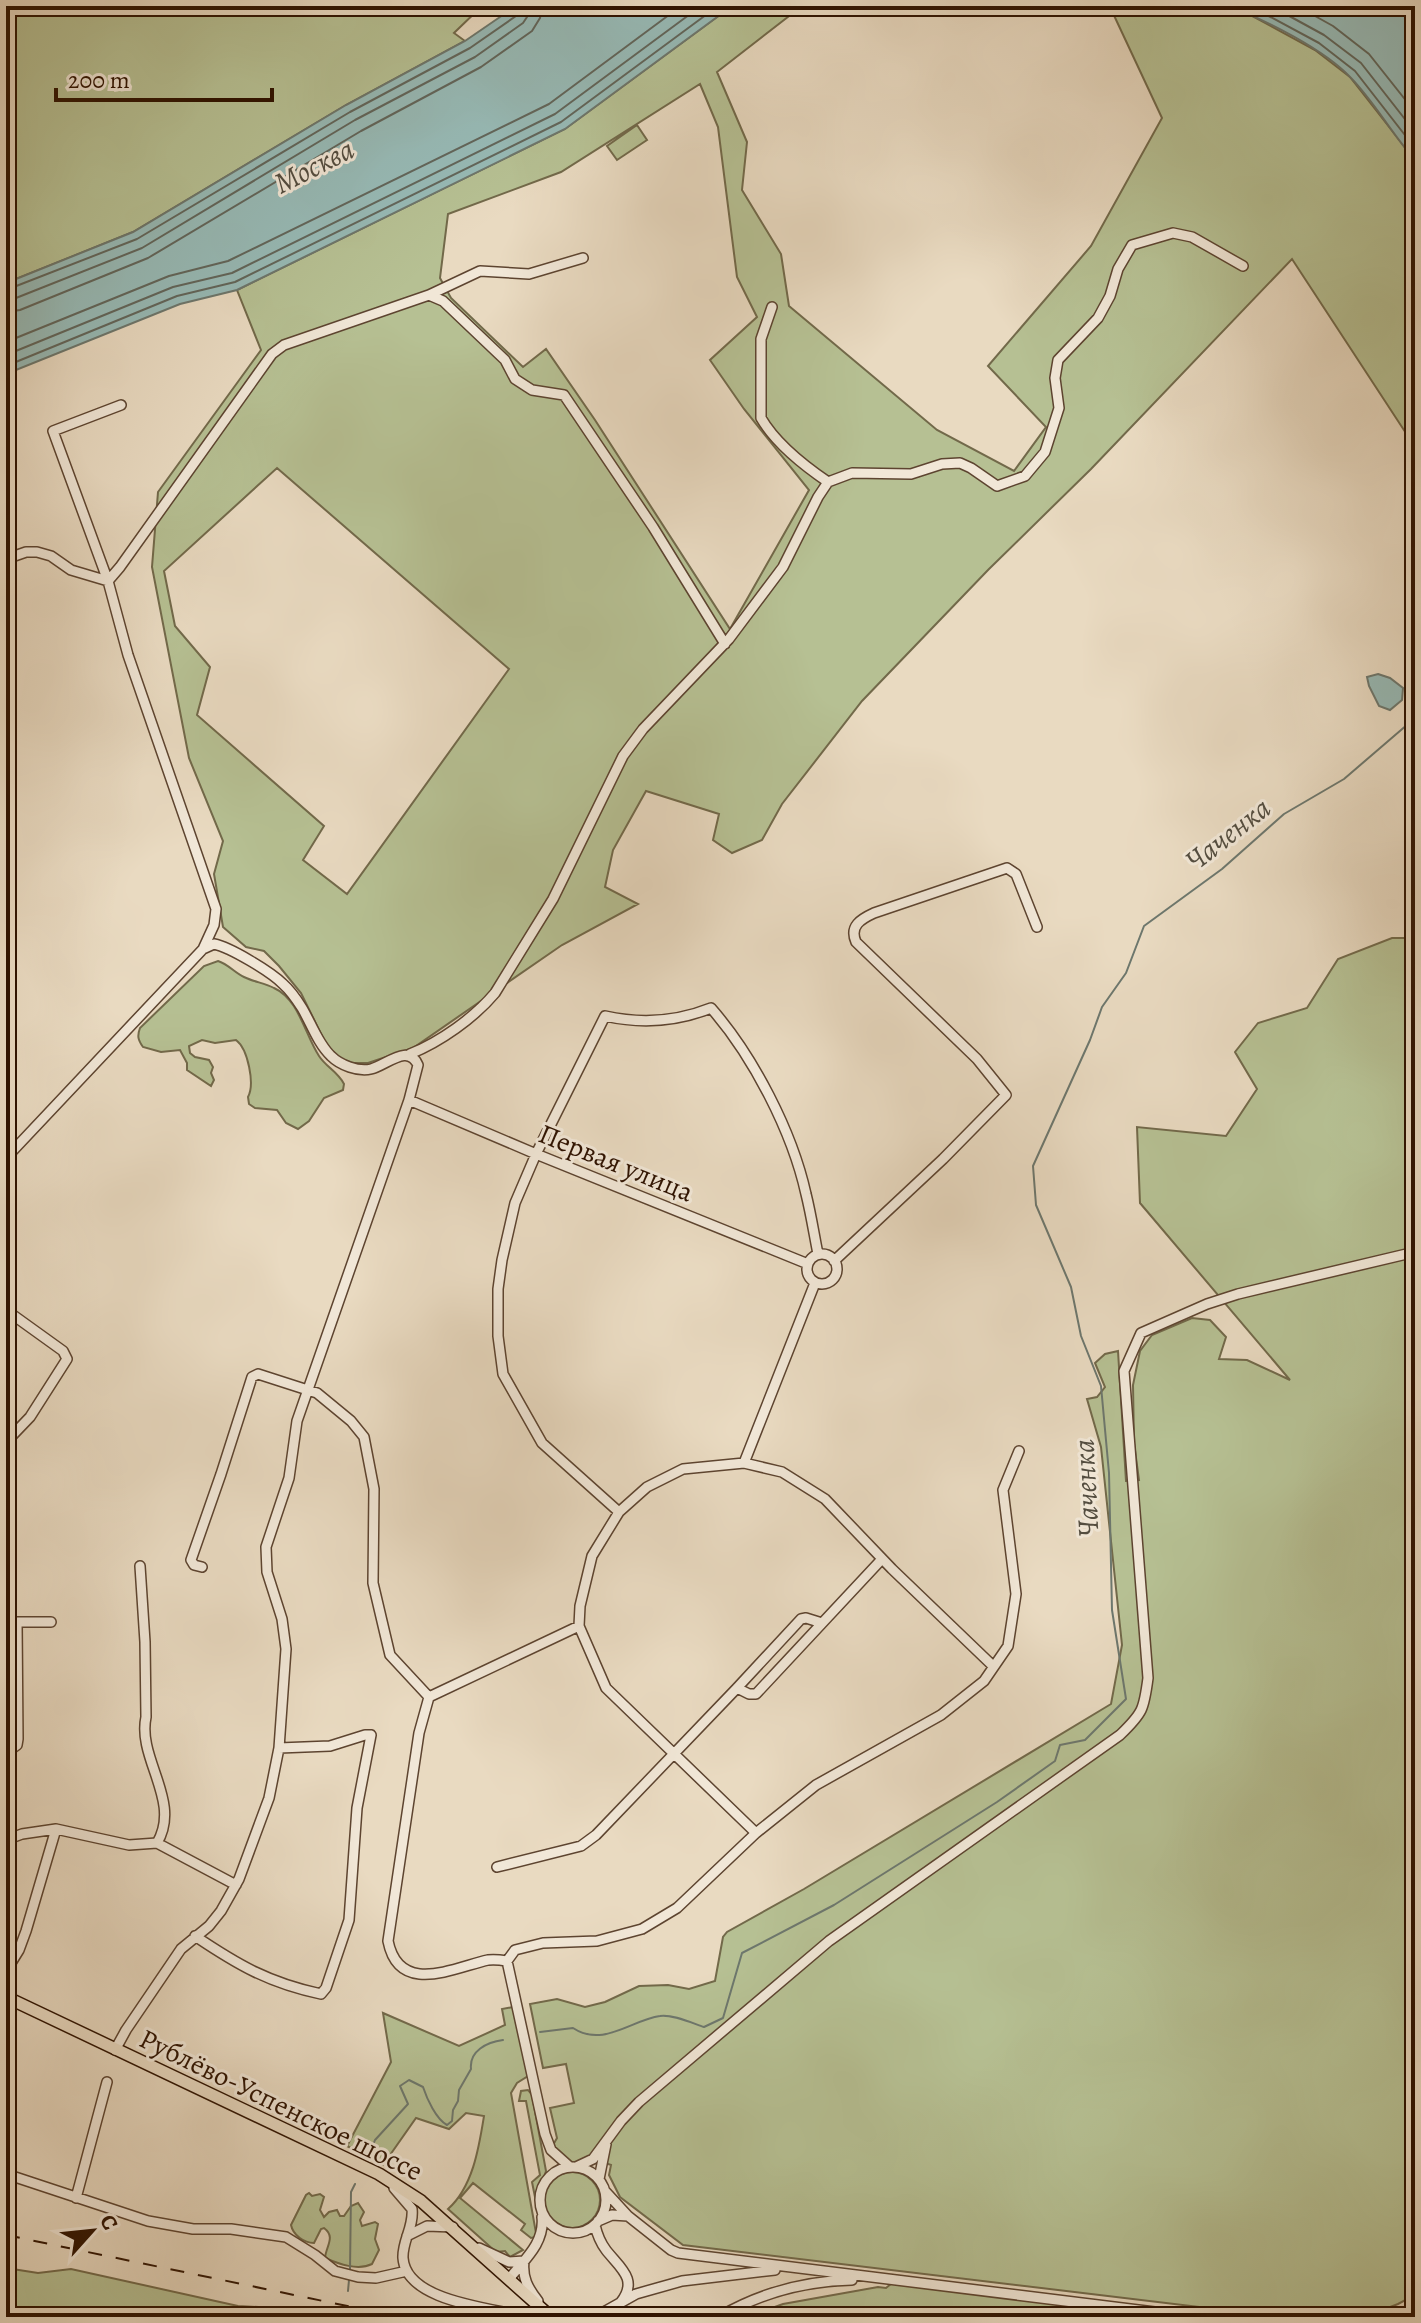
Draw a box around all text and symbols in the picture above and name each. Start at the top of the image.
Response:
scale bar [56,52,272,102]
text: 200 m [68,64,130,96]
water label: Москва [267,129,361,203]
water label: Чаченка [1177,788,1279,880]
street label: Первая улица [533,1115,699,1211]
water label: Чаченка [1063,1438,1109,1538]
street label: Рублёво-Успенское шоссе [133,2020,429,2190]
north arrow [52,2191,132,2271]
text: С [92,2210,125,2235]

